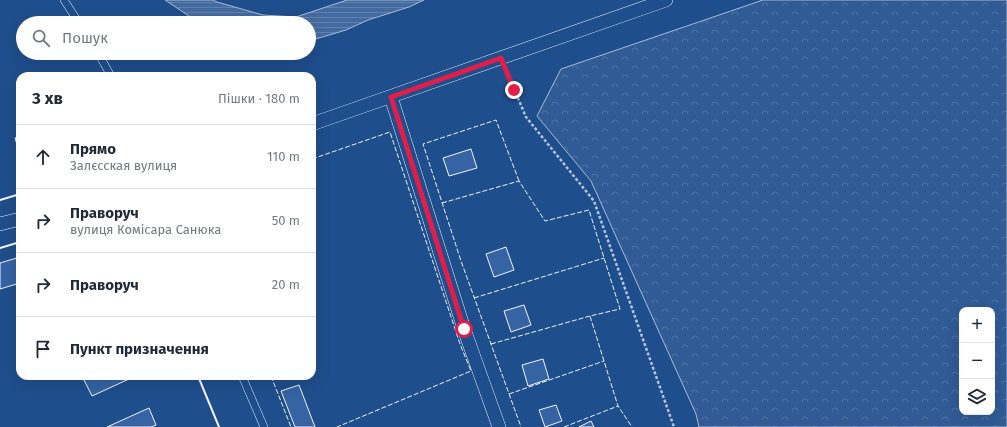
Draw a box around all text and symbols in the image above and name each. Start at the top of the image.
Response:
search box [16,16,316,60]
icon: search [30,27,52,49]
text: Пошук [62,29,108,47]
route end [505,81,523,99]
text: 3 хв [32,88,63,109]
text: Пішки · 180 m [218,91,300,106]
text: Прямо [70,140,116,158]
icon: ahead [32,146,54,168]
text: 110 m [267,149,300,164]
text: Залєсская вулиця [70,158,177,173]
text: Праворуч [70,204,139,222]
icon: right [32,210,54,232]
text: 50 m [272,213,300,228]
text: вулиця Комісара Санюка [70,222,221,237]
icon: right [32,274,54,296]
text: Праворуч [70,276,139,294]
text: 20 m [272,277,300,292]
map controls [959,307,995,415]
button: + [959,307,995,343]
route start [455,320,473,338]
icon: arrive [32,338,54,360]
text: Пункт призначення [70,340,209,358]
button: − [959,343,995,379]
button: layers [959,379,995,415]

